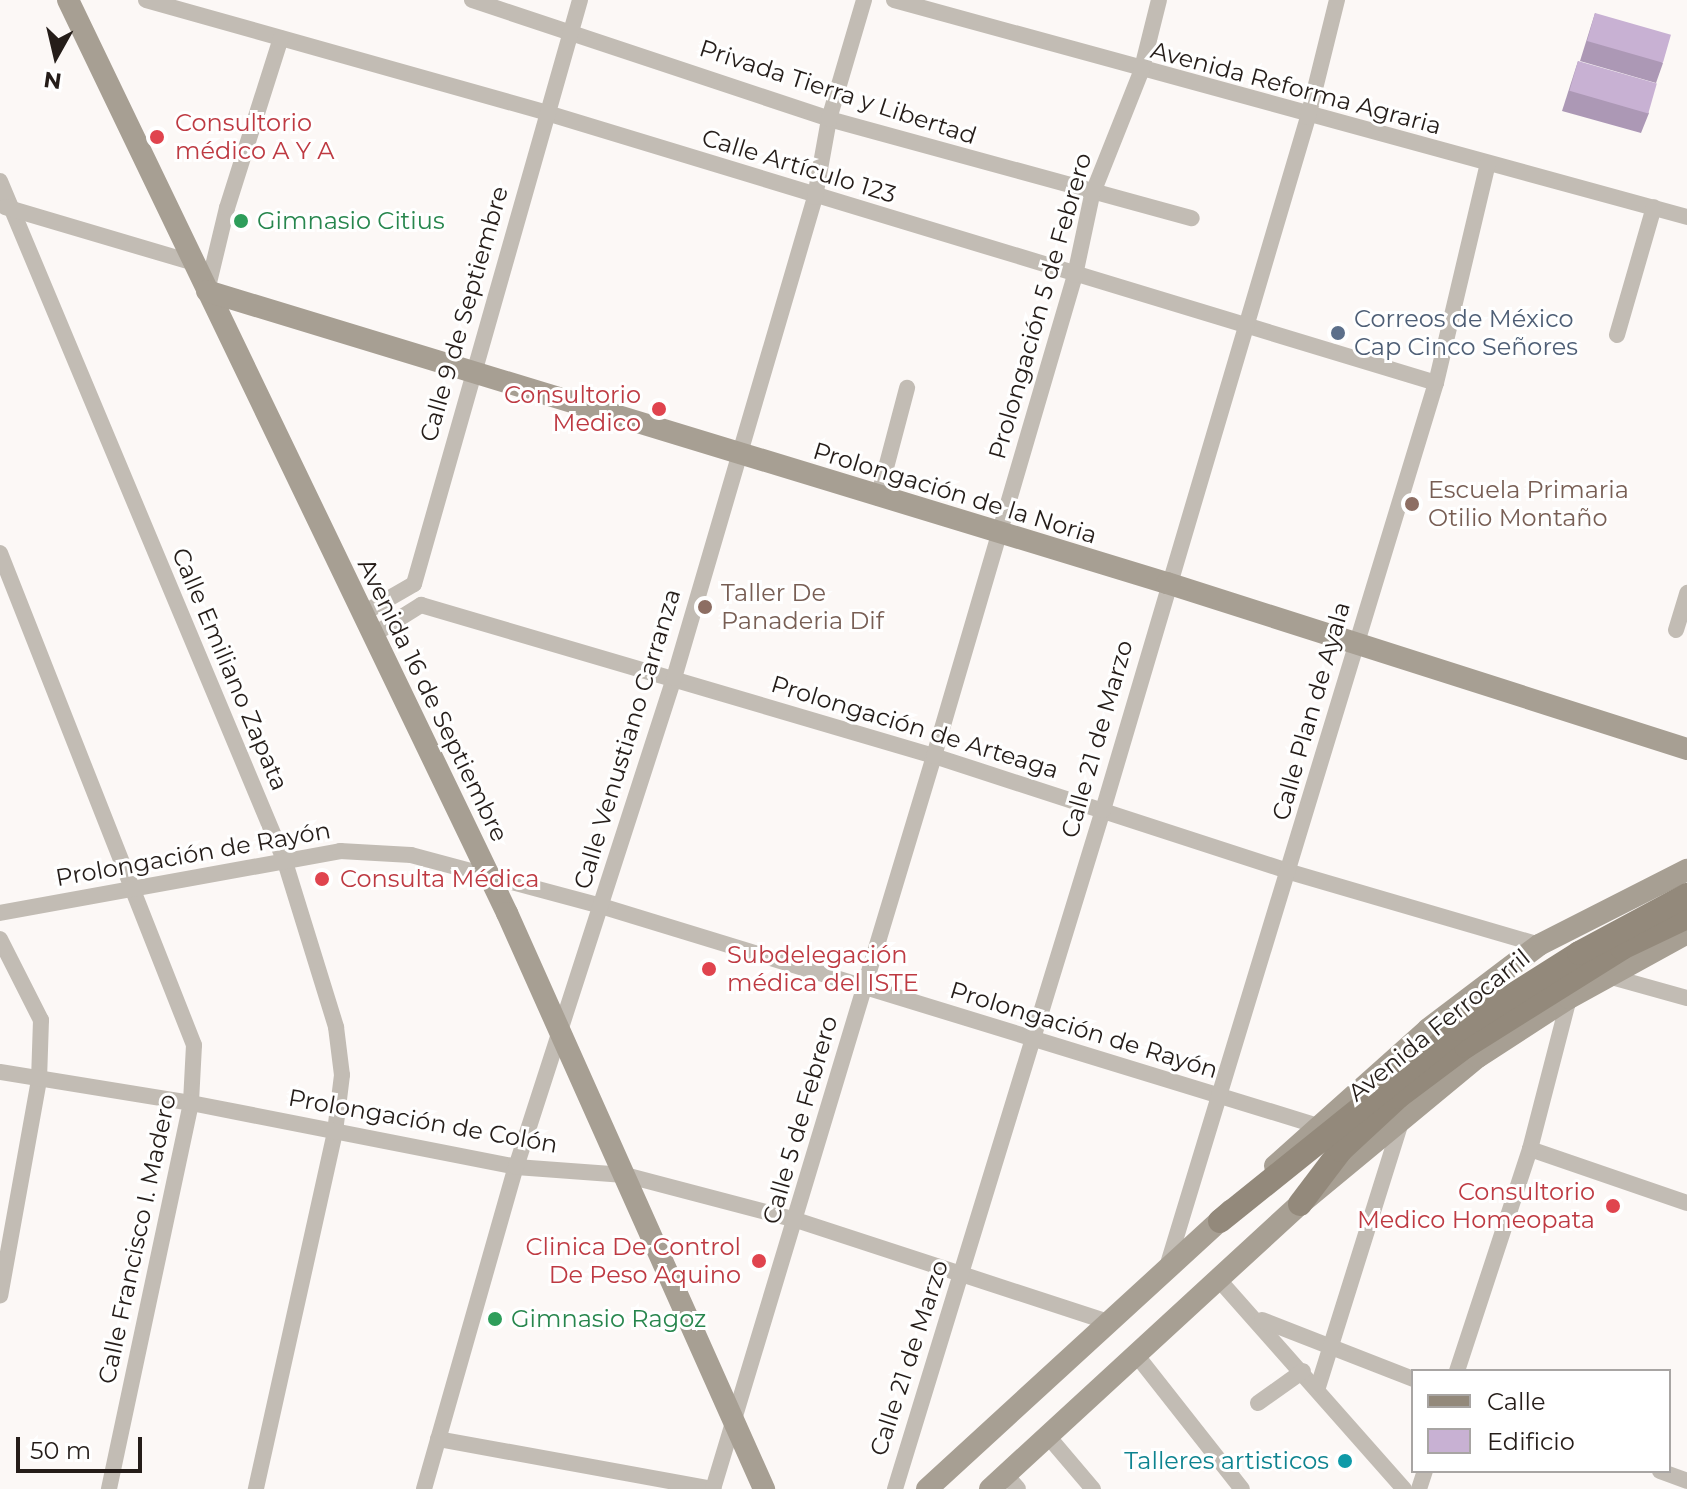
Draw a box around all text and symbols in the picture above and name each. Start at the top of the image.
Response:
north arrow [16,16,96,96]
street label: Privada Tierra y Libertad [696,34,980,150]
street label: Avenida Reforma Agraria [1148,35,1444,141]
text: N [42,66,63,95]
place label: Consultorio médico A Y A [175,109,335,165]
street label: Calle Artículo 123 [699,123,899,209]
marker: Consultorio médico A Y A [146,126,168,148]
street label: Prolongación 5 de Febrero [982,149,1098,463]
street label: Calle 9 de Septiembre [414,183,514,445]
place label: Gimnasio Citius [257,207,445,235]
marker: Gimnasio Citius [232,212,250,230]
place label: Correos de México Cap Cinco Señores [1354,305,1578,361]
marker: Correos de México Cap Cinco Señores [1329,324,1347,342]
place label: Consultorio Medico [504,381,641,437]
marker: Consultorio Medico [648,398,670,420]
street label: Prolongación de la Noria [810,436,1100,550]
place label: Escuela Primaria Otilio Montaño [1428,476,1629,532]
marker: Escuela Primaria Otilio Montaño [1403,495,1421,513]
street label: Calle Emiliano Zapata [166,543,294,795]
street label: Avenida 16 de Septiembre [352,554,514,846]
place label: Taller De Panaderia Dif [721,579,884,635]
street label: Calle Venustiano Carranza [568,585,686,893]
marker: Taller De Panaderia Dif [696,598,714,616]
street label: Calle Plan de Ayala [1266,598,1356,824]
street label: Calle 21 de Marzo [1055,637,1139,841]
street label: Prolongación de Arteaga [768,669,1062,785]
street label: Prolongación de Rayón [53,816,333,892]
place label: Consulta Médica [340,865,539,893]
marker: Consulta Médica [311,868,333,890]
place label: Subdelegación médica del ISTE [727,941,919,997]
street label: Avenida Ferrocarril [1342,943,1536,1107]
marker: Subdelegación médica del ISTE [698,958,720,980]
street label: Prolongación de Rayón [947,975,1221,1085]
street label: Calle 5 de Febrero [756,1013,844,1227]
street label: Prolongación de Colón [286,1083,560,1159]
street label: Calle Francisco I. Madero [92,1091,182,1387]
place label: Consultorio Medico Homeopata [1357,1178,1595,1234]
marker: Consultorio Medico Homeopata [1602,1195,1624,1217]
place label: Clinica De Control De Peso Aquino [526,1233,741,1289]
marker: Clinica De Control De Peso Aquino [748,1250,770,1272]
street label: Calle 21 de Marzo [864,1256,954,1460]
place label: Gimnasio Ragoz [511,1305,706,1333]
marker: Gimnasio Ragoz [486,1310,504,1328]
legend [1411,1369,1671,1473]
text: Calle [1487,1387,1545,1416]
scale bar [20,1421,146,1471]
text: Edificio [1487,1427,1575,1456]
text: 50 m [30,1436,91,1465]
place label: Talleres artisticos [1124,1447,1329,1475]
marker: Talleres artisticos [1336,1452,1354,1470]

